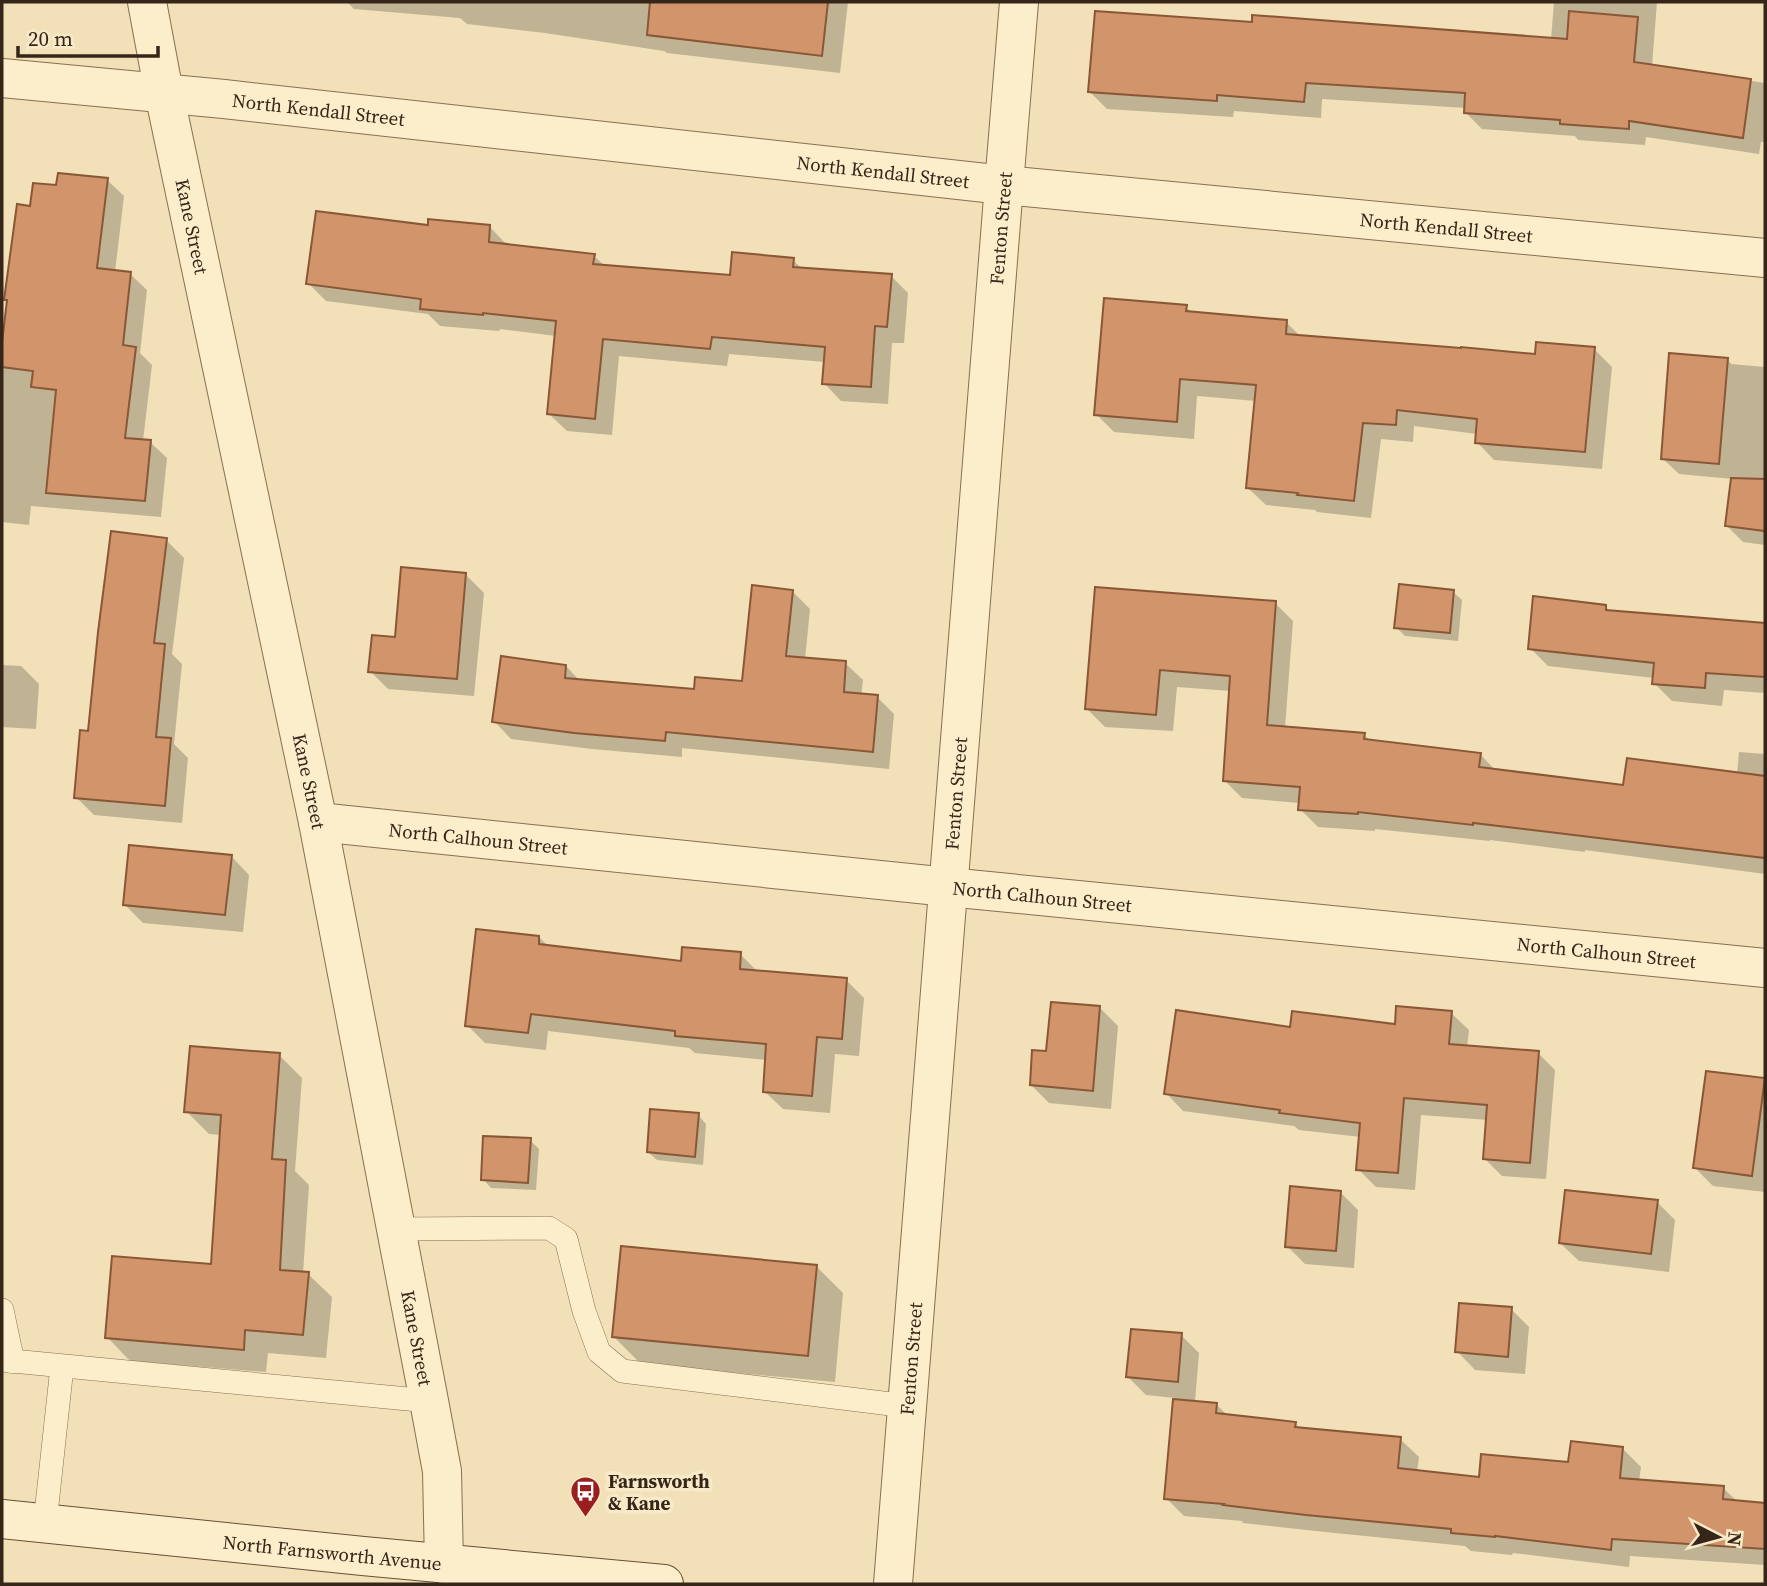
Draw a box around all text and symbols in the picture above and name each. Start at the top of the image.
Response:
scale bar [18,14,158,58]
text: 20 m [28,24,73,53]
street label: North Kendall Street [231,87,407,132]
street label: North Kendall Street [795,149,971,194]
street label: Fenton Street [983,170,1018,286]
street label: Kane Street [169,176,215,277]
street label: North Kendall Street [1359,206,1535,249]
street label: Kane Street [287,731,332,832]
street label: Fenton Street [938,735,973,851]
street label: North Calhoun Street [387,816,570,861]
street label: North Calhoun Street [951,875,1134,918]
street label: North Calhoun Street [1516,930,1698,974]
street label: Kane Street [395,1288,439,1389]
street label: Fenton Street [893,1300,928,1416]
place label: Farnsworth & Kane [608,1468,710,1516]
bus stop icon: Farnsworth & Kane [568,1475,602,1519]
north arrow [1683,1502,1753,1572]
street label: North Farnsworth Avenue [222,1529,443,1576]
text: N [1721,1531,1749,1547]

